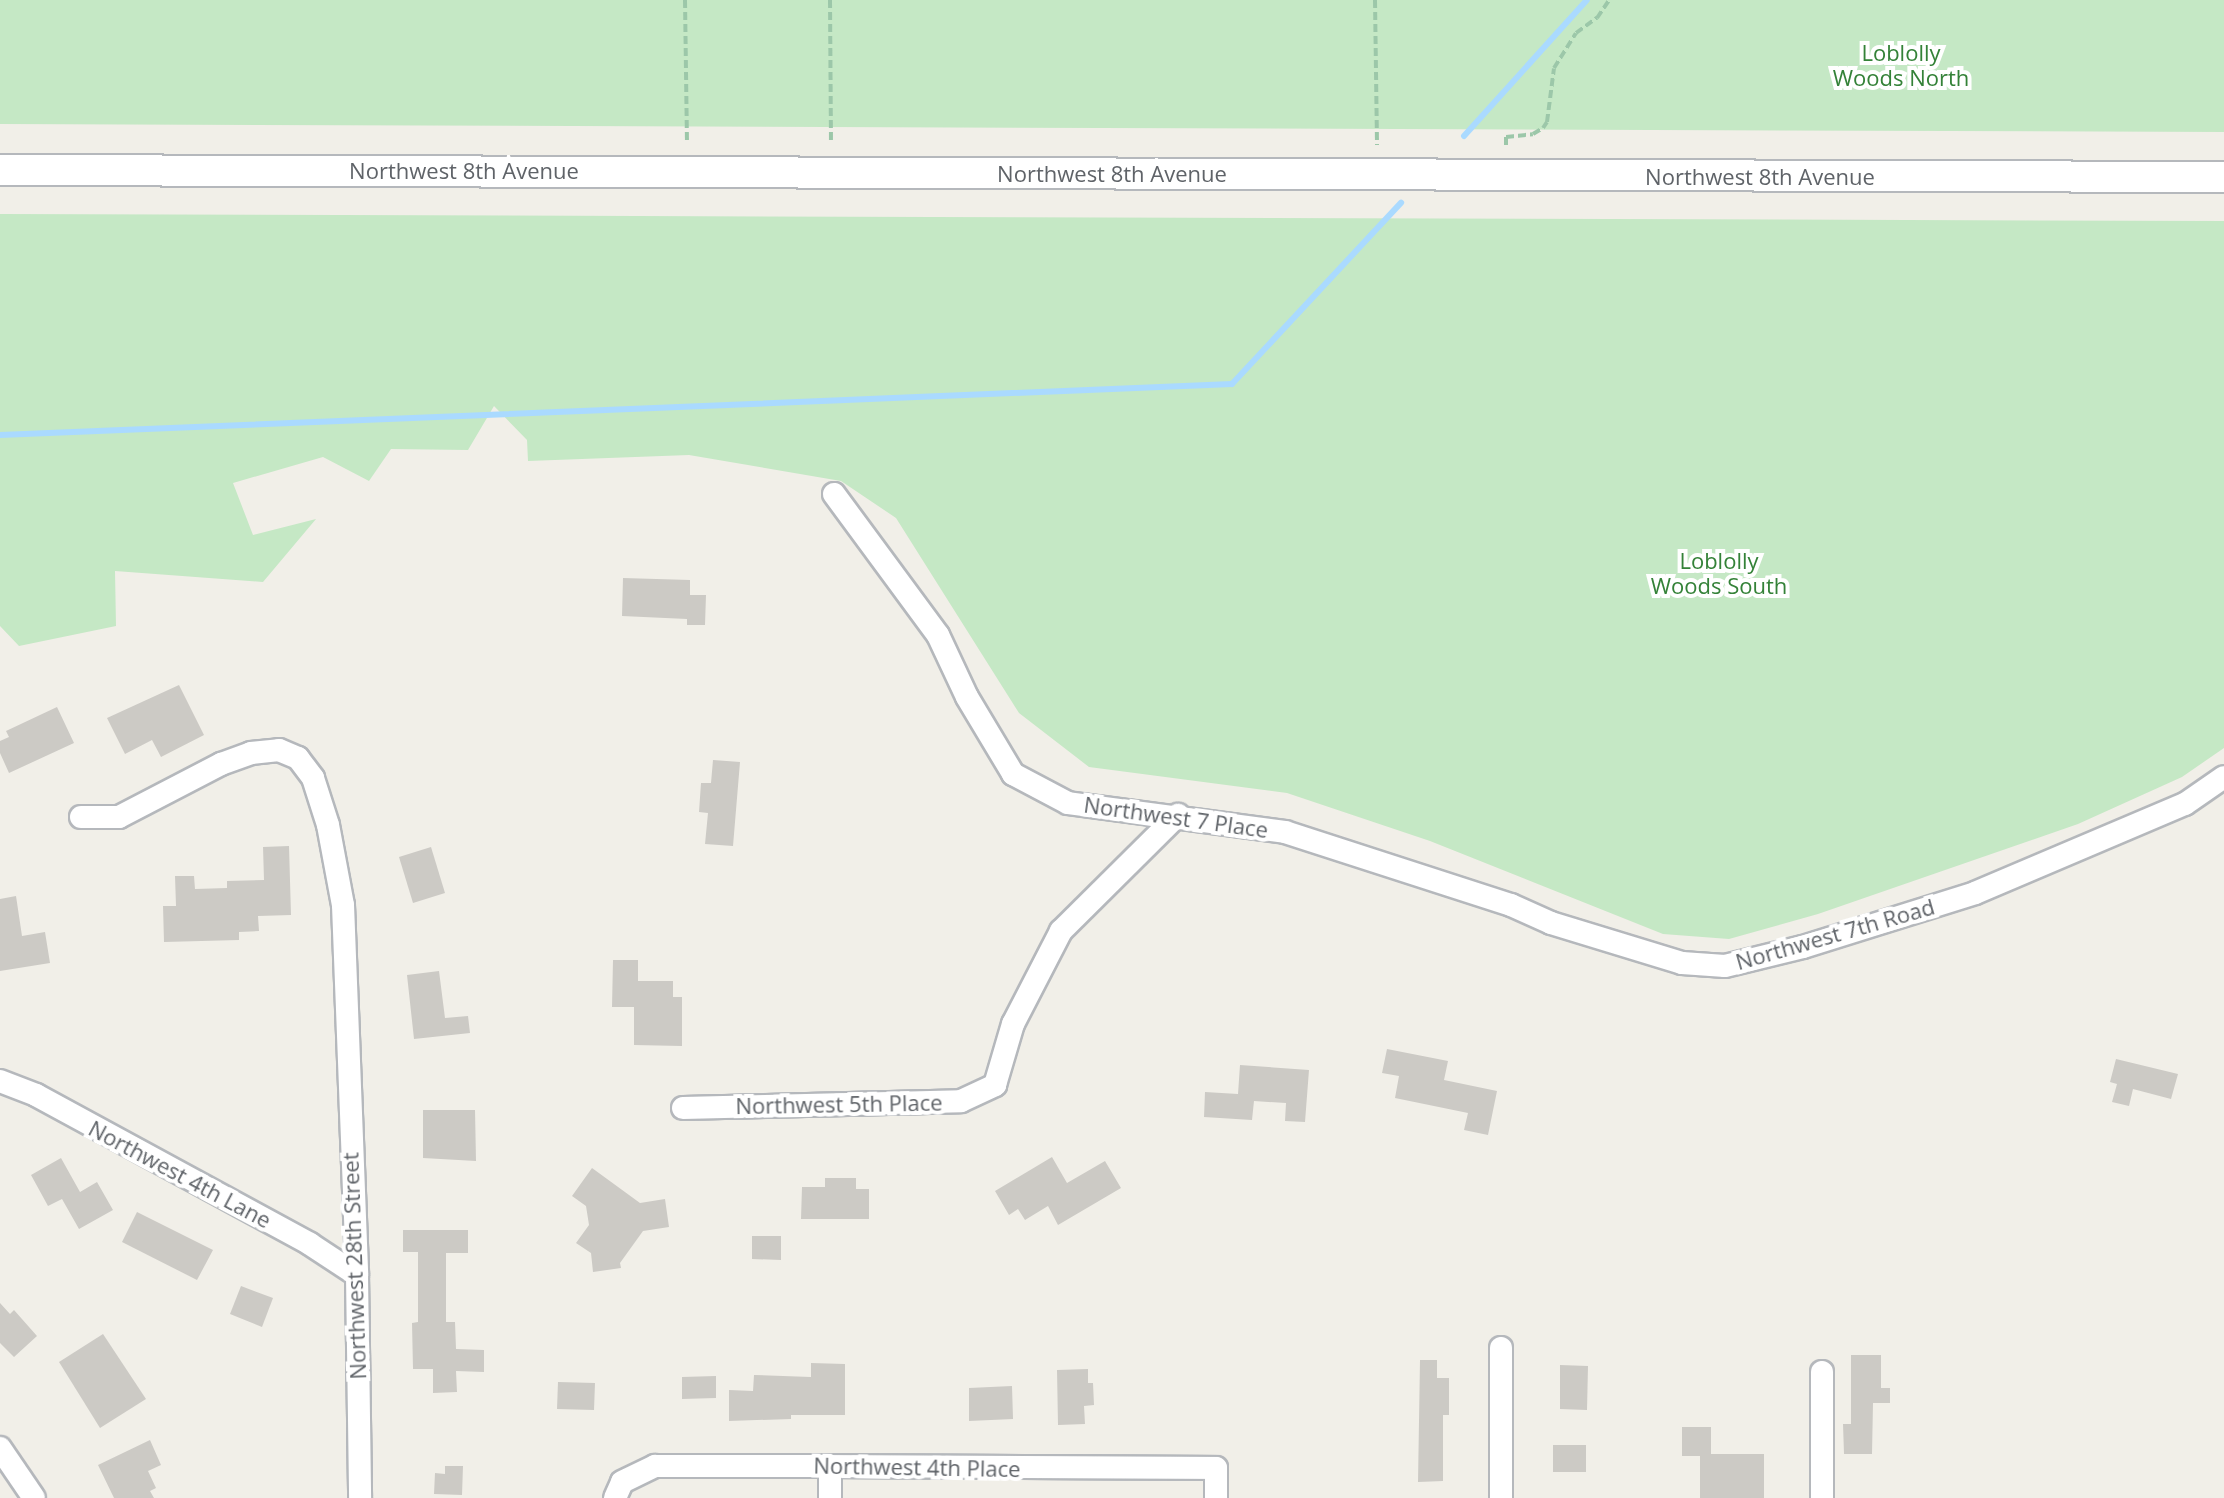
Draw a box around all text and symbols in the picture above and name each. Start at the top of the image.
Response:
park label: Loblolly Woods North [1833,39,1969,90]
street label: Northwest 8th Avenue [349,158,579,184]
street label: Northwest 8th Avenue [997,161,1227,187]
street label: Northwest 8th Avenue [1645,164,1875,190]
park label: Loblolly Woods South [1651,547,1787,598]
street label: Northwest 7 Place [1082,791,1270,843]
street label: Northwest 7th Road [1732,893,1938,975]
street label: Northwest 5th Place [735,1089,943,1119]
street label: Northwest 4th Lane [84,1115,276,1233]
street label: Northwest 28th Street [337,1152,371,1380]
street label: Northwest 4th Place [813,1452,1021,1482]

